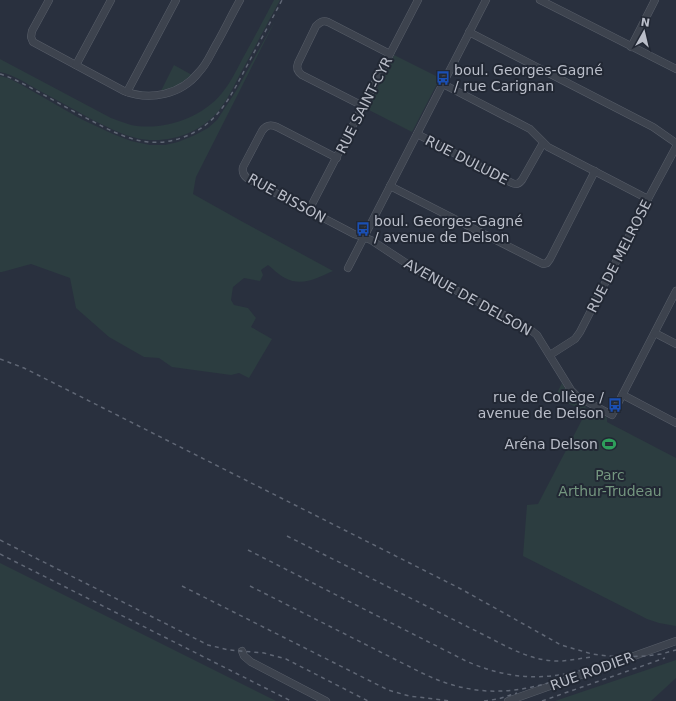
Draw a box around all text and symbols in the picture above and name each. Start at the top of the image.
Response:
north arrow [624,12,664,52]
text: N [640,16,651,30]
street label: RUE SAINT-CYR [333,54,395,156]
place label: boul. Georges-Gagné / rue Carignan [454,62,603,94]
bus stop icon: boul. Georges-Gagné / rue Carignan [435,70,451,86]
street label: RUE DULUDE [423,132,511,188]
street label: RUE BISSON [245,170,329,226]
street label: RUE DE MELROSE [584,197,654,315]
place label: boul. Georges-Gagné / avenue de Delson [374,213,523,245]
bus stop icon: boul. Georges-Gagné / avenue de Delson [355,221,371,237]
street label: AVENUE DE DELSON [402,255,534,339]
place label: rue de Collège / avenue de Delson [478,389,604,421]
bus stop icon: rue de Collège / avenue de Delson [607,397,623,413]
place label: Aréna Delson [504,436,598,452]
sports icon: Aréna Delson [601,436,617,452]
park label: Parc Arthur-Trudeau [558,467,662,499]
street label: RUE RODIER [548,648,636,693]

